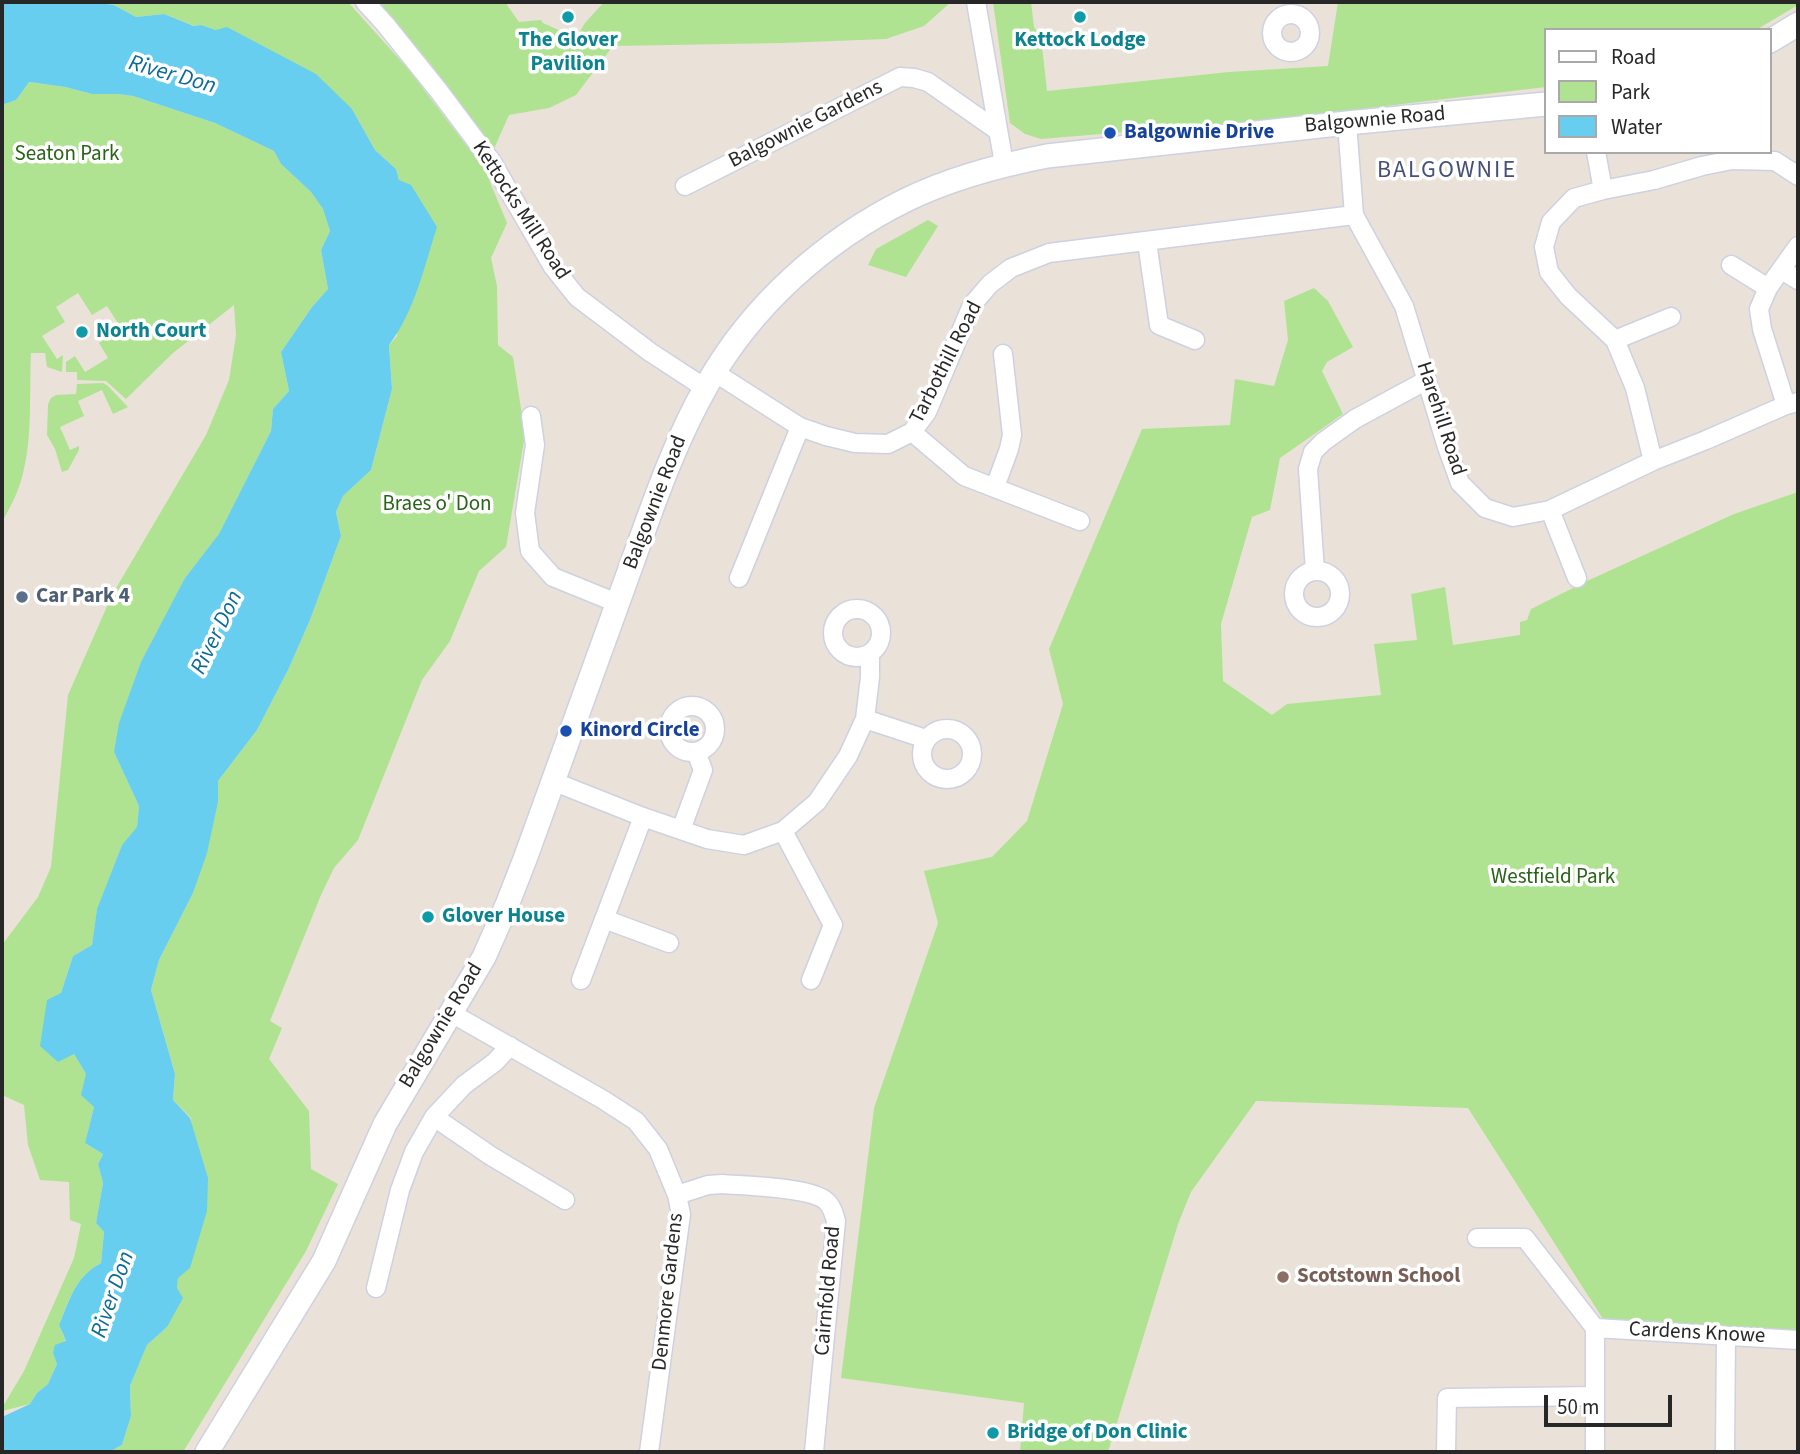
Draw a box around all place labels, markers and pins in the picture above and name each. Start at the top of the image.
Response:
marker: The Glover Pavilion [560,9,576,25]
marker: Kettock Lodge [1072,9,1088,25]
place label: The Glover Pavilion [518,28,618,78]
place label: Kettock Lodge [1014,28,1146,54]
place label: Balgownie Drive [1124,120,1274,146]
marker: Balgownie Drive [1102,125,1118,141]
place label: North Court [96,319,206,345]
marker: North Court [74,324,90,340]
place label: Car Park 4 [36,584,130,610]
marker: Car Park 4 [14,589,30,605]
place label: Kinord Circle [580,718,700,744]
marker: Kinord Circle [558,723,574,739]
place label: Glover House [442,904,565,930]
marker: Glover House [420,909,436,925]
place label: Scotstown School [1297,1264,1460,1290]
marker: Scotstown School [1275,1269,1291,1285]
place label: Bridge of Don Clinic [1007,1420,1188,1446]
marker: Bridge of Don Clinic [985,1425,1001,1441]

